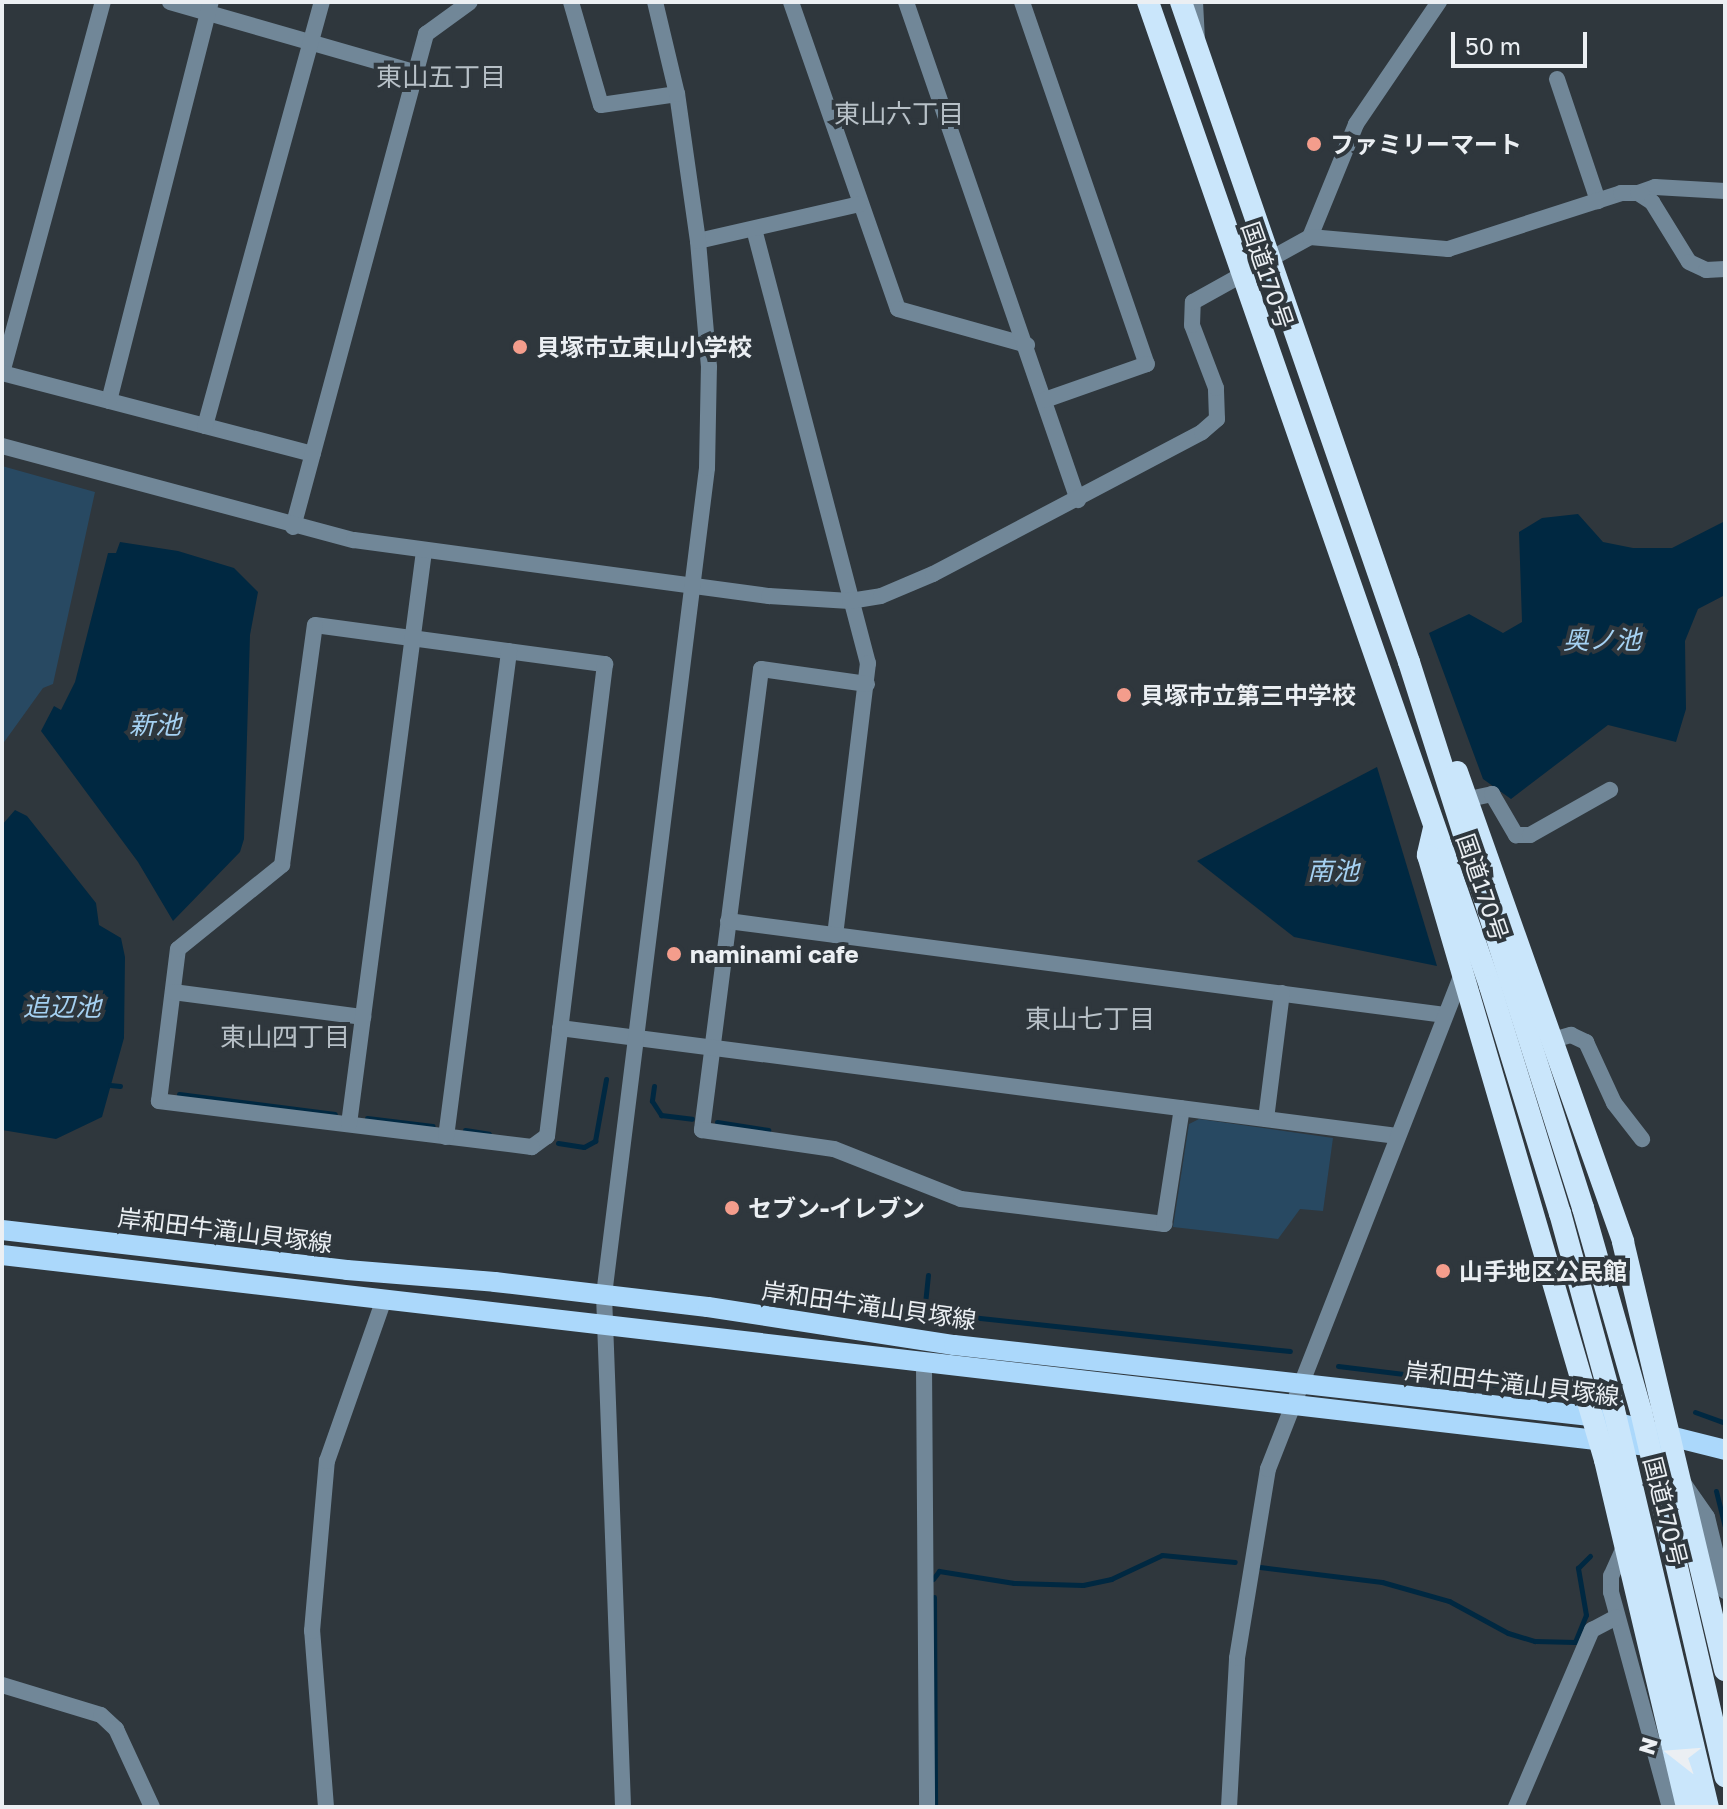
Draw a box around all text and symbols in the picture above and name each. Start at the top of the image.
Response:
scale bar [1455,16,1591,66]
text: 50 m [1465,31,1521,60]
district label: 東山五丁目 [376,61,506,93]
district label: 東山六丁目 [834,98,964,130]
place label: ファミリーマート [1330,130,1522,158]
marker: ファミリーマート [1305,135,1323,153]
street label: 国道170号 [1236,218,1300,332]
place label: 貝塚市立東山小学校 [536,333,752,361]
marker: 貝塚市立東山小学校 [511,338,529,356]
water label: 奥ノ池 [1563,624,1641,656]
place label: 貝塚市立第三中学校 [1140,681,1356,709]
marker: 貝塚市立第三中学校 [1115,686,1133,704]
water label: 新池 [129,709,181,741]
street label: 国道170号 [1451,830,1515,944]
water label: 南池 [1307,855,1359,887]
place label: naminami cafe [690,940,859,968]
marker: naminami cafe [665,945,683,963]
water label: 追辺池 [23,991,101,1023]
district label: 東山七丁目 [1025,1003,1155,1035]
district label: 東山四丁目 [220,1021,350,1053]
place label: セブン-イレブン [748,1194,925,1222]
marker: セブン-イレブン [723,1199,741,1217]
street label: 岸和田牛滝山貝塚線 [116,1203,334,1257]
place label: 山手地区公民館 [1459,1257,1627,1285]
marker: 山手地区公民館 [1434,1262,1452,1280]
street label: 岸和田牛滝山貝塚線 [760,1276,978,1334]
street label: 岸和田牛滝山貝塚線 [1403,1356,1621,1410]
street label: 国道170号 [1639,1454,1693,1568]
north arrow [1631,1713,1711,1793]
text: N [1632,1734,1663,1758]

